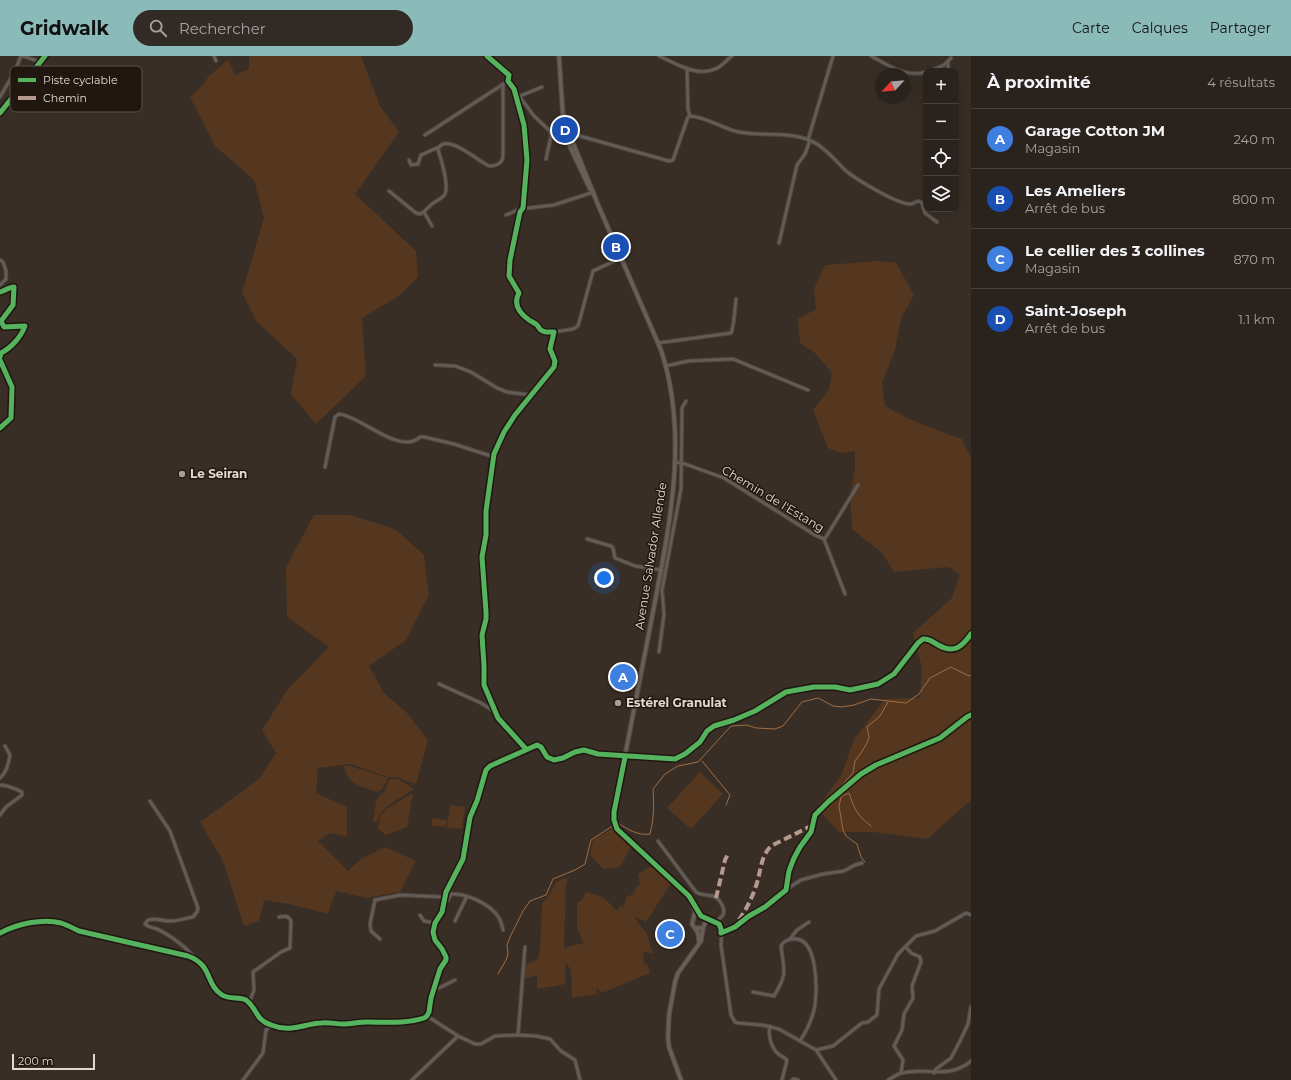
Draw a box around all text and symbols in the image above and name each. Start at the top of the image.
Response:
search box [133,10,413,46]
text: Gridwalk [20,17,109,40]
icon: search [147,17,169,39]
text: Rechercher [179,19,266,38]
text: Carte [1072,19,1110,37]
text: Calques [1132,19,1188,37]
text: Partager [1210,19,1271,37]
legend [10,66,142,112]
north arrow [875,68,911,104]
map controls [923,68,959,212]
button: + [923,68,959,104]
text: À proximité [987,72,1091,92]
text: Piste cyclable [43,73,118,87]
text: 4 résultats [1207,74,1275,90]
text: Chemin [43,91,87,105]
button: − [923,104,959,140]
pin: D [552,115,578,145]
text: Garage Cotton JM [1025,121,1165,140]
text: A [995,131,1005,147]
text: 240 m [1234,131,1275,147]
button: locate [923,140,959,176]
text: Magasin [1025,140,1080,156]
button: layers [923,176,959,212]
text: Les Ameliers [1025,181,1125,200]
text: B [995,191,1005,207]
text: 800 m [1232,191,1275,207]
text: Arrêt de bus [1025,200,1105,216]
pin: B [603,232,629,262]
text: Le cellier des 3 collines [1025,241,1205,260]
text: C [995,251,1005,267]
text: 870 m [1234,251,1275,267]
text: Magasin [1025,260,1080,276]
text: Saint-Joseph [1025,301,1127,320]
text: D [995,311,1005,327]
text: 1.1 km [1238,311,1275,327]
text: Arrêt de bus [1025,320,1105,336]
street label: Chemin de l'Estang [719,462,827,535]
place label: Le Seiran [190,466,247,481]
marker: Le Seiran [177,469,187,479]
street label: Avenue Salvador Allende [631,481,670,631]
your location [594,568,614,588]
pin: A [610,662,636,692]
place label: Estérel Granulat [626,695,728,710]
marker: Estérel Granulat [613,698,623,708]
pin: C [657,919,683,949]
scale bar [12,1052,95,1071]
text: 200 m [18,1054,53,1068]

